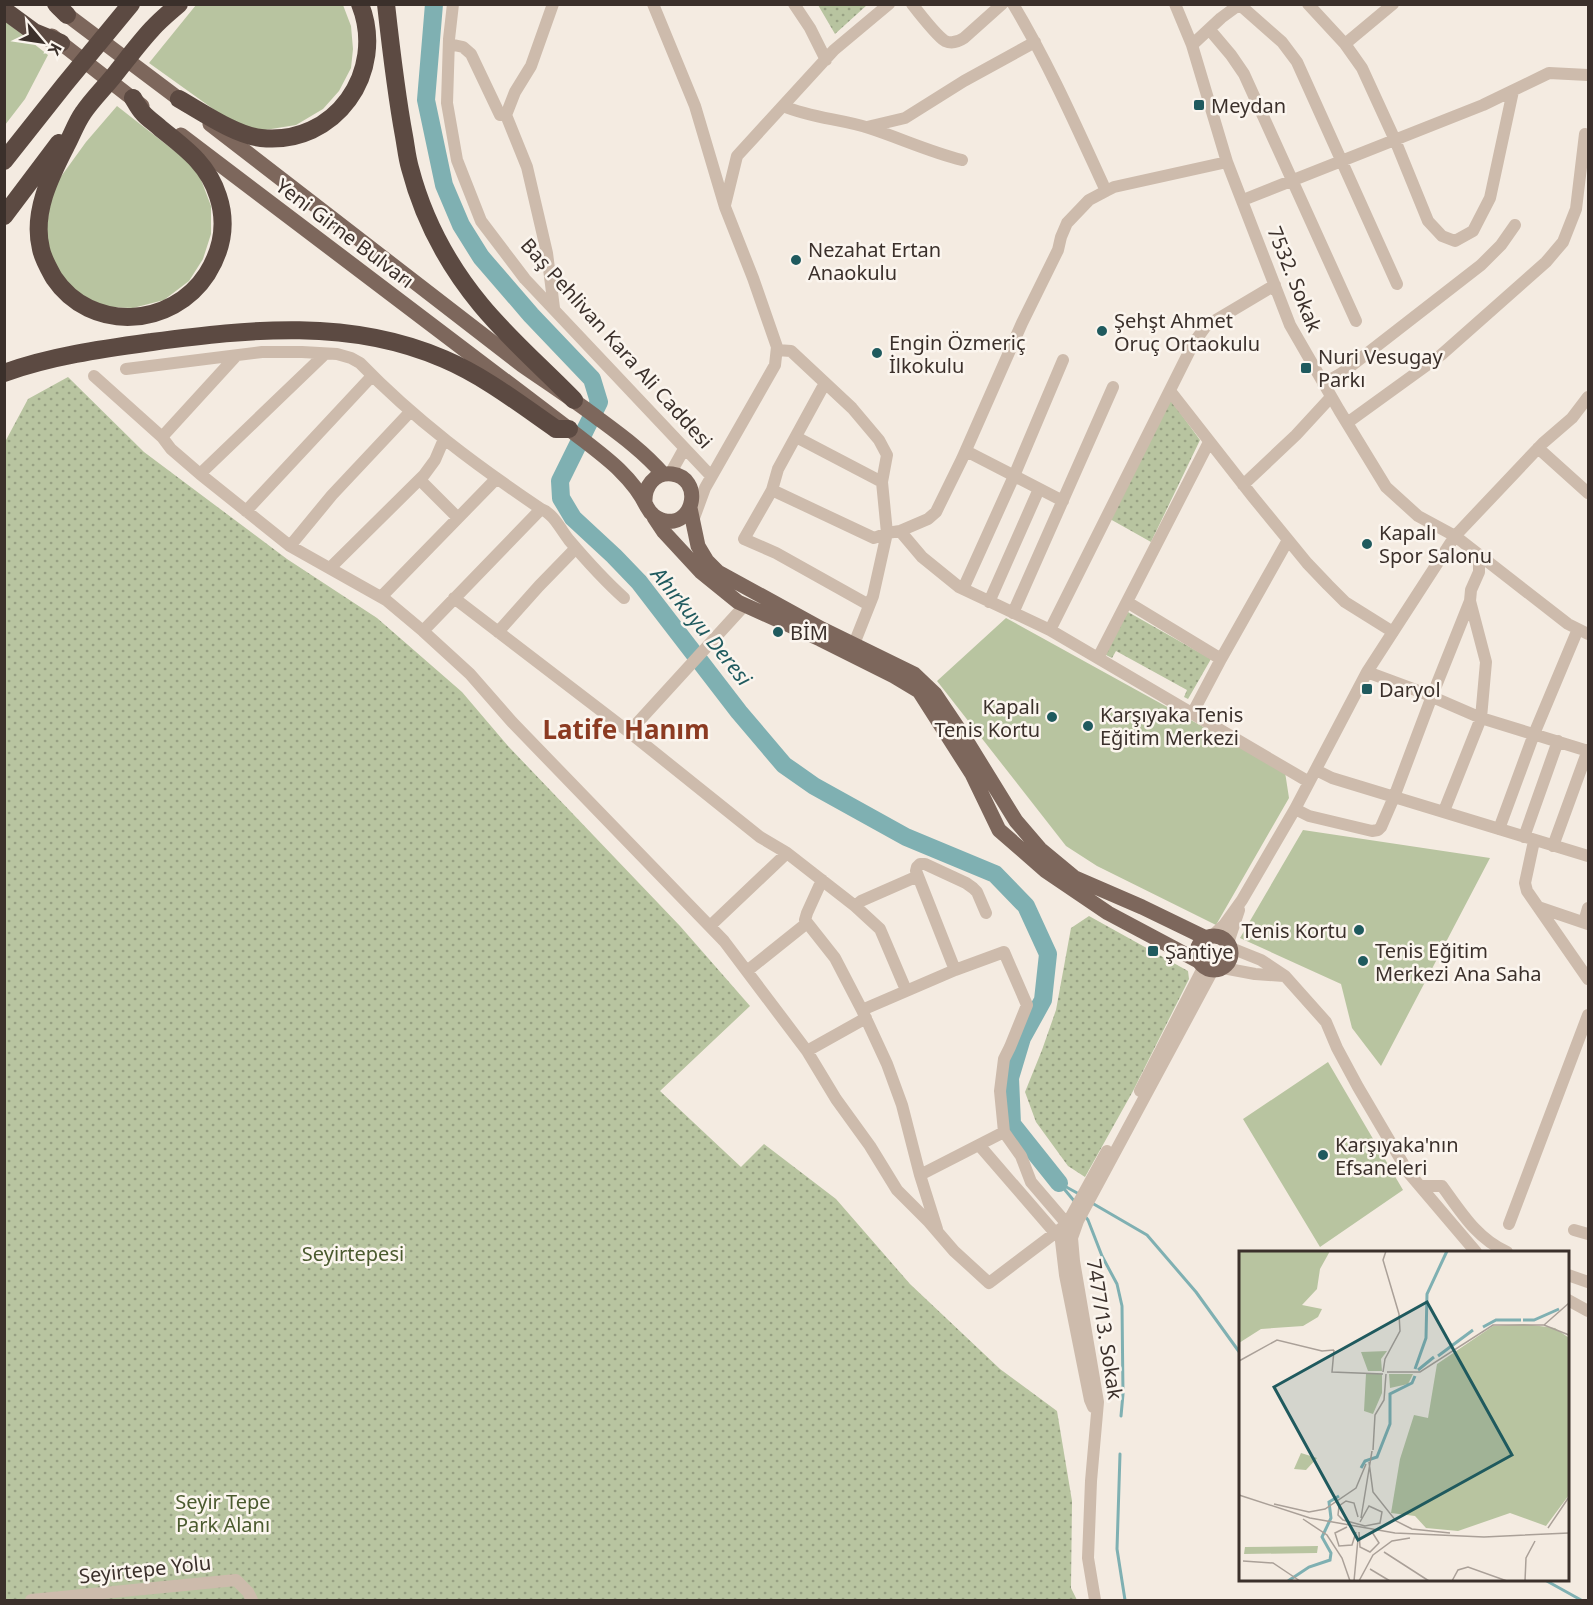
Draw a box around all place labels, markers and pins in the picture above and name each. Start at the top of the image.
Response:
place label: Meydan [1211,92,1286,119]
marker: Meydan [1192,98,1206,112]
place label: Nezahat Ertan Anaokulu [808,236,941,286]
marker: Nezahat Ertan Anaokulu [789,253,803,267]
place label: Şehşt Ahmet Oruç Ortaokulu [1114,307,1260,357]
marker: Şehşt Ahmet Oruç Ortaokulu [1095,324,1109,338]
place label: Engin Özmeriç İlkokulu [889,329,1026,379]
place label: Nuri Vesugay Parkı [1318,343,1444,393]
marker: Engin Özmeriç İlkokulu [870,346,884,360]
marker: Nuri Vesugay Parkı [1299,361,1313,375]
place label: Kapalı Spor Salonu [1379,519,1492,569]
marker: Kapalı Spor Salonu [1360,537,1374,551]
place label: BİM [790,619,828,646]
marker: BİM [771,625,785,639]
place label: Daryol [1379,676,1441,703]
marker: Daryol [1360,682,1374,696]
place label: Kapalı Tenis Kortu [934,693,1040,743]
place label: Karşıyaka Tenis Eğitim Merkezi [1100,701,1243,751]
marker: Kapalı Tenis Kortu [1045,710,1059,724]
marker: Karşıyaka Tenis Eğitim Merkezi [1081,719,1095,733]
place label: Tenis Kortu [1241,917,1347,944]
marker: Tenis Kortu [1352,923,1366,937]
place label: Tenis Eğitim Merkezi Ana Saha [1375,937,1542,987]
place label: Şantiye [1165,938,1233,965]
marker: Şantiye [1146,944,1160,958]
marker: Tenis Eğitim Merkezi Ana Saha [1356,954,1370,968]
place label: Karşıyaka'nın Efsaneleri [1335,1131,1459,1181]
marker: Karşıyaka'nın Efsaneleri [1316,1148,1330,1162]

